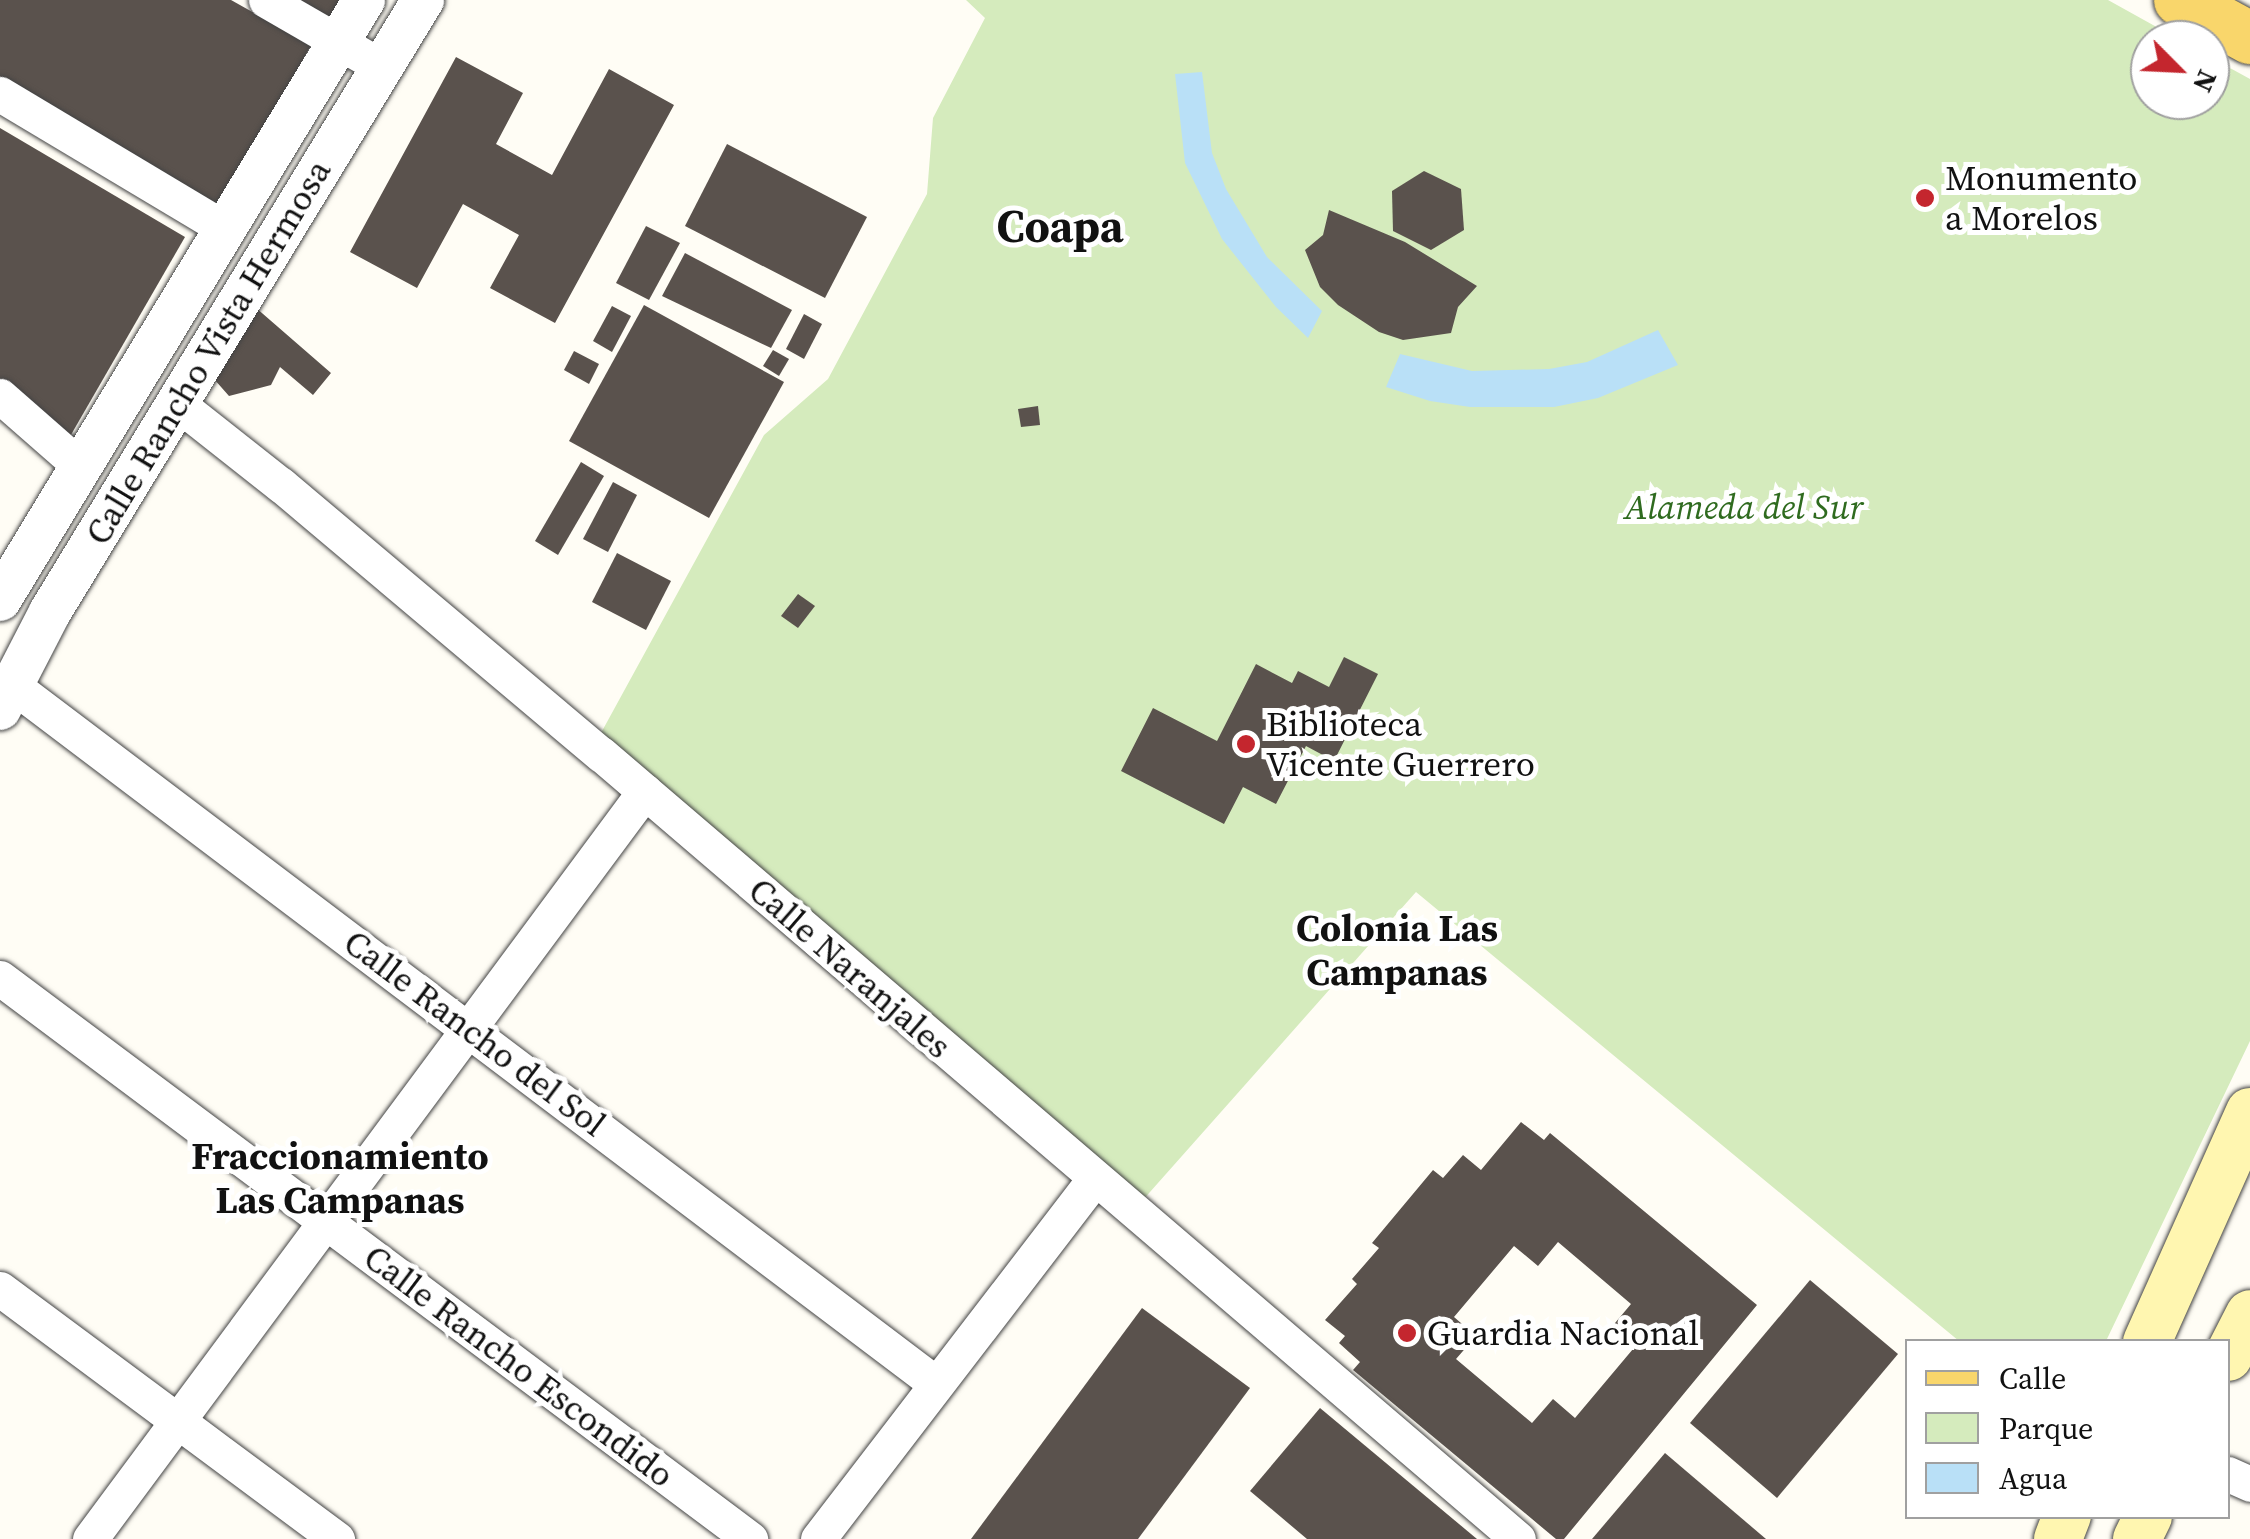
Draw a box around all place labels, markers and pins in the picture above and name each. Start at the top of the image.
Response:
place label: Monumento a Morelos [1945,157,2138,239]
marker: Monumento a Morelos [1914,187,1936,209]
place label: Biblioteca Vicente Guerrero [1266,703,1535,785]
marker: Biblioteca Vicente Guerrero [1235,733,1257,755]
place label: Guardia Nacional [1427,1312,1699,1354]
marker: Guardia Nacional [1396,1322,1418,1344]

